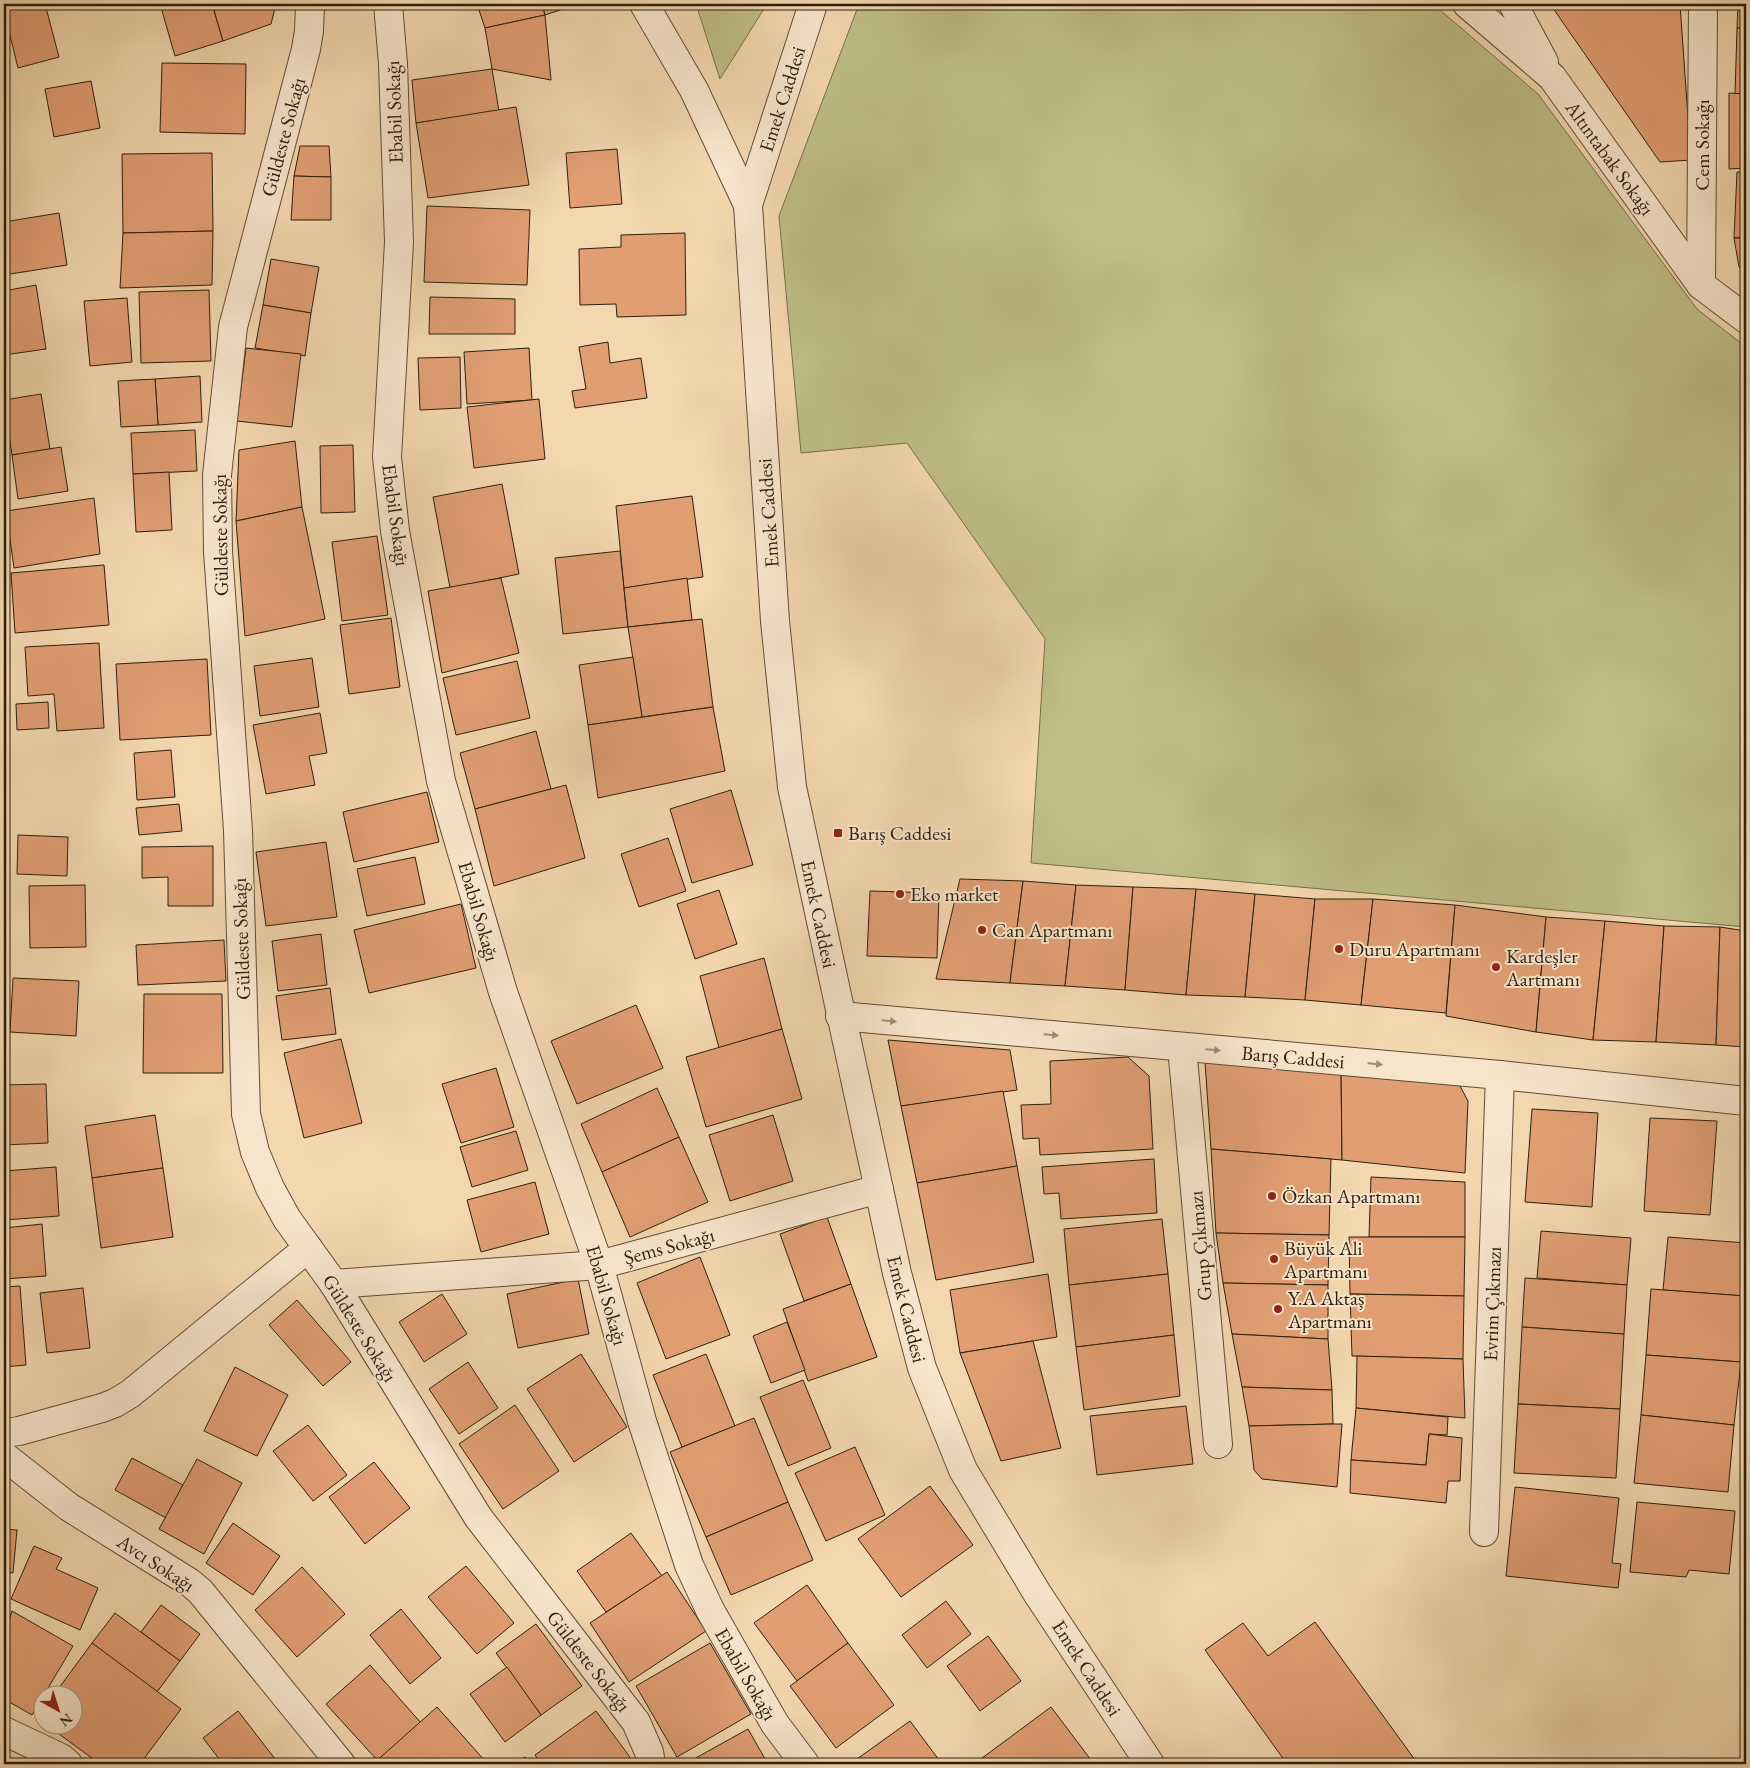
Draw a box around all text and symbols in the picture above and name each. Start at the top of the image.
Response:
street label: Emek Caddesi [753,43,811,155]
street label: Ebabil Sokağı [379,60,409,164]
street label: Güldeste Sokağı [255,75,311,199]
street label: Altıntabak Sokağı [1559,95,1660,221]
street label: Cem Sokağı [1689,99,1715,191]
street label: Emek Caddesi [751,457,785,569]
street label: Ebabil Sokağı [376,462,416,568]
street label: Güldeste Sokağı [206,474,234,596]
place label: Barış Caddesi [848,820,951,846]
marker: Barış Caddesi [832,827,844,839]
street label: Ebabil Sokağı [452,858,506,964]
street label: Emek Caddesi [795,858,843,970]
street label: Güldeste Sokağı [226,877,256,1001]
place label: Eko market [910,881,999,907]
marker: Eko market [894,888,906,900]
place label: Can Apartmanı [992,917,1113,943]
marker: Can Apartmanı [976,924,988,936]
place label: Duru Apartmanı [1349,936,1480,962]
marker: Duru Apartmanı [1333,943,1345,955]
place label: Kardeşler Aartmanı [1505,943,1580,992]
marker: Kardeşler Aartmanı [1490,961,1502,973]
one-way arrow [881,1017,897,1025]
one-way arrow [1043,1032,1059,1040]
street label: Barış Caddesi [1240,1040,1346,1074]
one-way arrow [1205,1046,1221,1054]
one-way arrow [1367,1061,1383,1069]
place label: Özkan Apartmanı [1282,1183,1421,1209]
street label: Grup Çıkmazı [1182,1190,1218,1302]
marker: Özkan Apartmanı [1266,1190,1278,1202]
street label: Şems Sokağı [621,1221,717,1271]
place label: Büyük Ali Apartmanı [1283,1235,1368,1284]
street label: Ebabil Sokağı [580,1242,634,1348]
street label: Evrim Çıkmazı [1477,1246,1507,1362]
street label: Emek Caddesi [881,1253,933,1365]
marker: Büyük Ali Apartmanı [1268,1253,1280,1265]
street label: Güldeste Sokağı [317,1269,403,1387]
place label: Y.A Aktaş Apartmanı [1287,1285,1372,1334]
marker: Y.A Aktaş Apartmanı [1272,1303,1284,1315]
street label: Avcı Sokağı [111,1528,200,1598]
street label: Güldeste Sokağı [541,1605,637,1717]
street label: Emek Caddesi [1046,1615,1128,1721]
street label: Ebabil Sokağı [709,1623,783,1725]
north arrow [32,1686,82,1736]
text: N [56,1710,76,1731]

